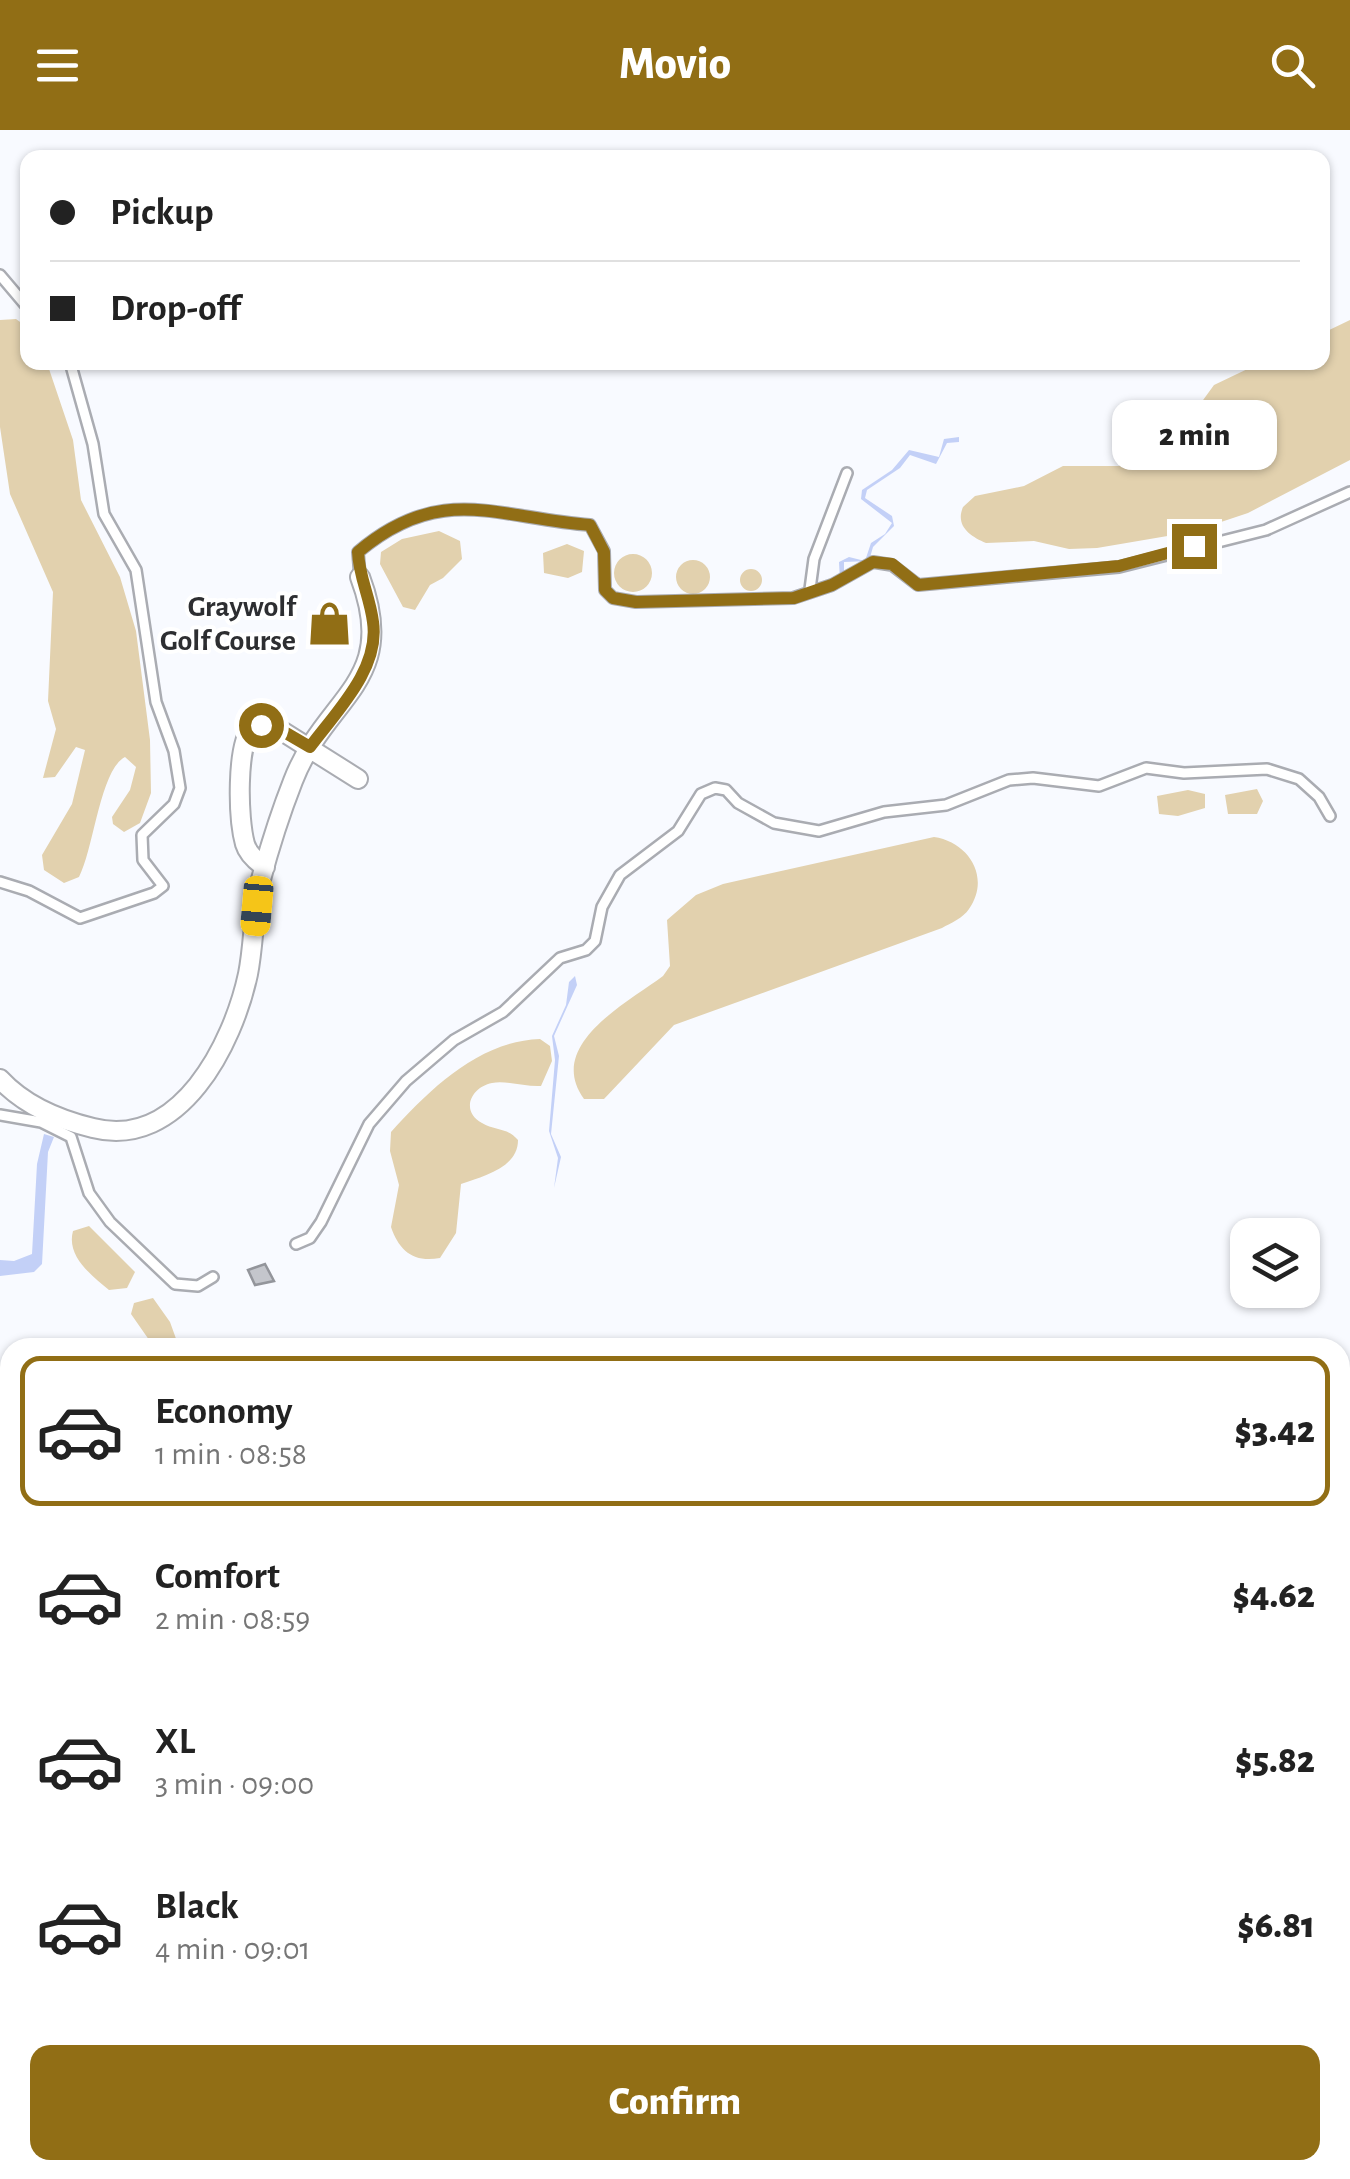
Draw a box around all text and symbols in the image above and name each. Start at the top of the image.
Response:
icon: menu [30,38,85,93]
icon: search [1265,38,1320,93]
text: Movio [619,42,731,87]
text: Pickup [110,194,214,232]
text: Drop-off [110,290,241,328]
callout: 2 min [1112,401,1276,471]
text: 2 min [1159,419,1230,451]
route end [1172,524,1217,569]
place label: Graywolf Golf Course [160,592,298,656]
shop icon: Graywolf Golf Course [305,599,353,647]
route start [239,703,284,748]
car [239,875,275,937]
map controls [1230,1218,1320,1308]
button: layers [1230,1218,1320,1308]
icon: car [35,1386,125,1476]
text: Economy [155,1393,293,1431]
text: $3.42 [1234,1412,1315,1450]
text: 1 min · 08:58 [155,1438,307,1470]
icon: car [35,1551,125,1641]
text: Comfort [155,1558,280,1596]
text: $4.62 [1233,1577,1315,1615]
text: 2 min · 08:59 [155,1603,310,1635]
icon: car [35,1716,125,1806]
text: XL [155,1723,195,1761]
text: $5.82 [1235,1742,1315,1780]
text: 3 min · 09:00 [155,1768,314,1800]
icon: car [35,1881,125,1971]
text: Black [155,1888,239,1926]
text: $6.81 [1237,1907,1315,1945]
text: 4 min · 09:01 [155,1933,311,1965]
button: Confirm [30,2045,1320,2160]

